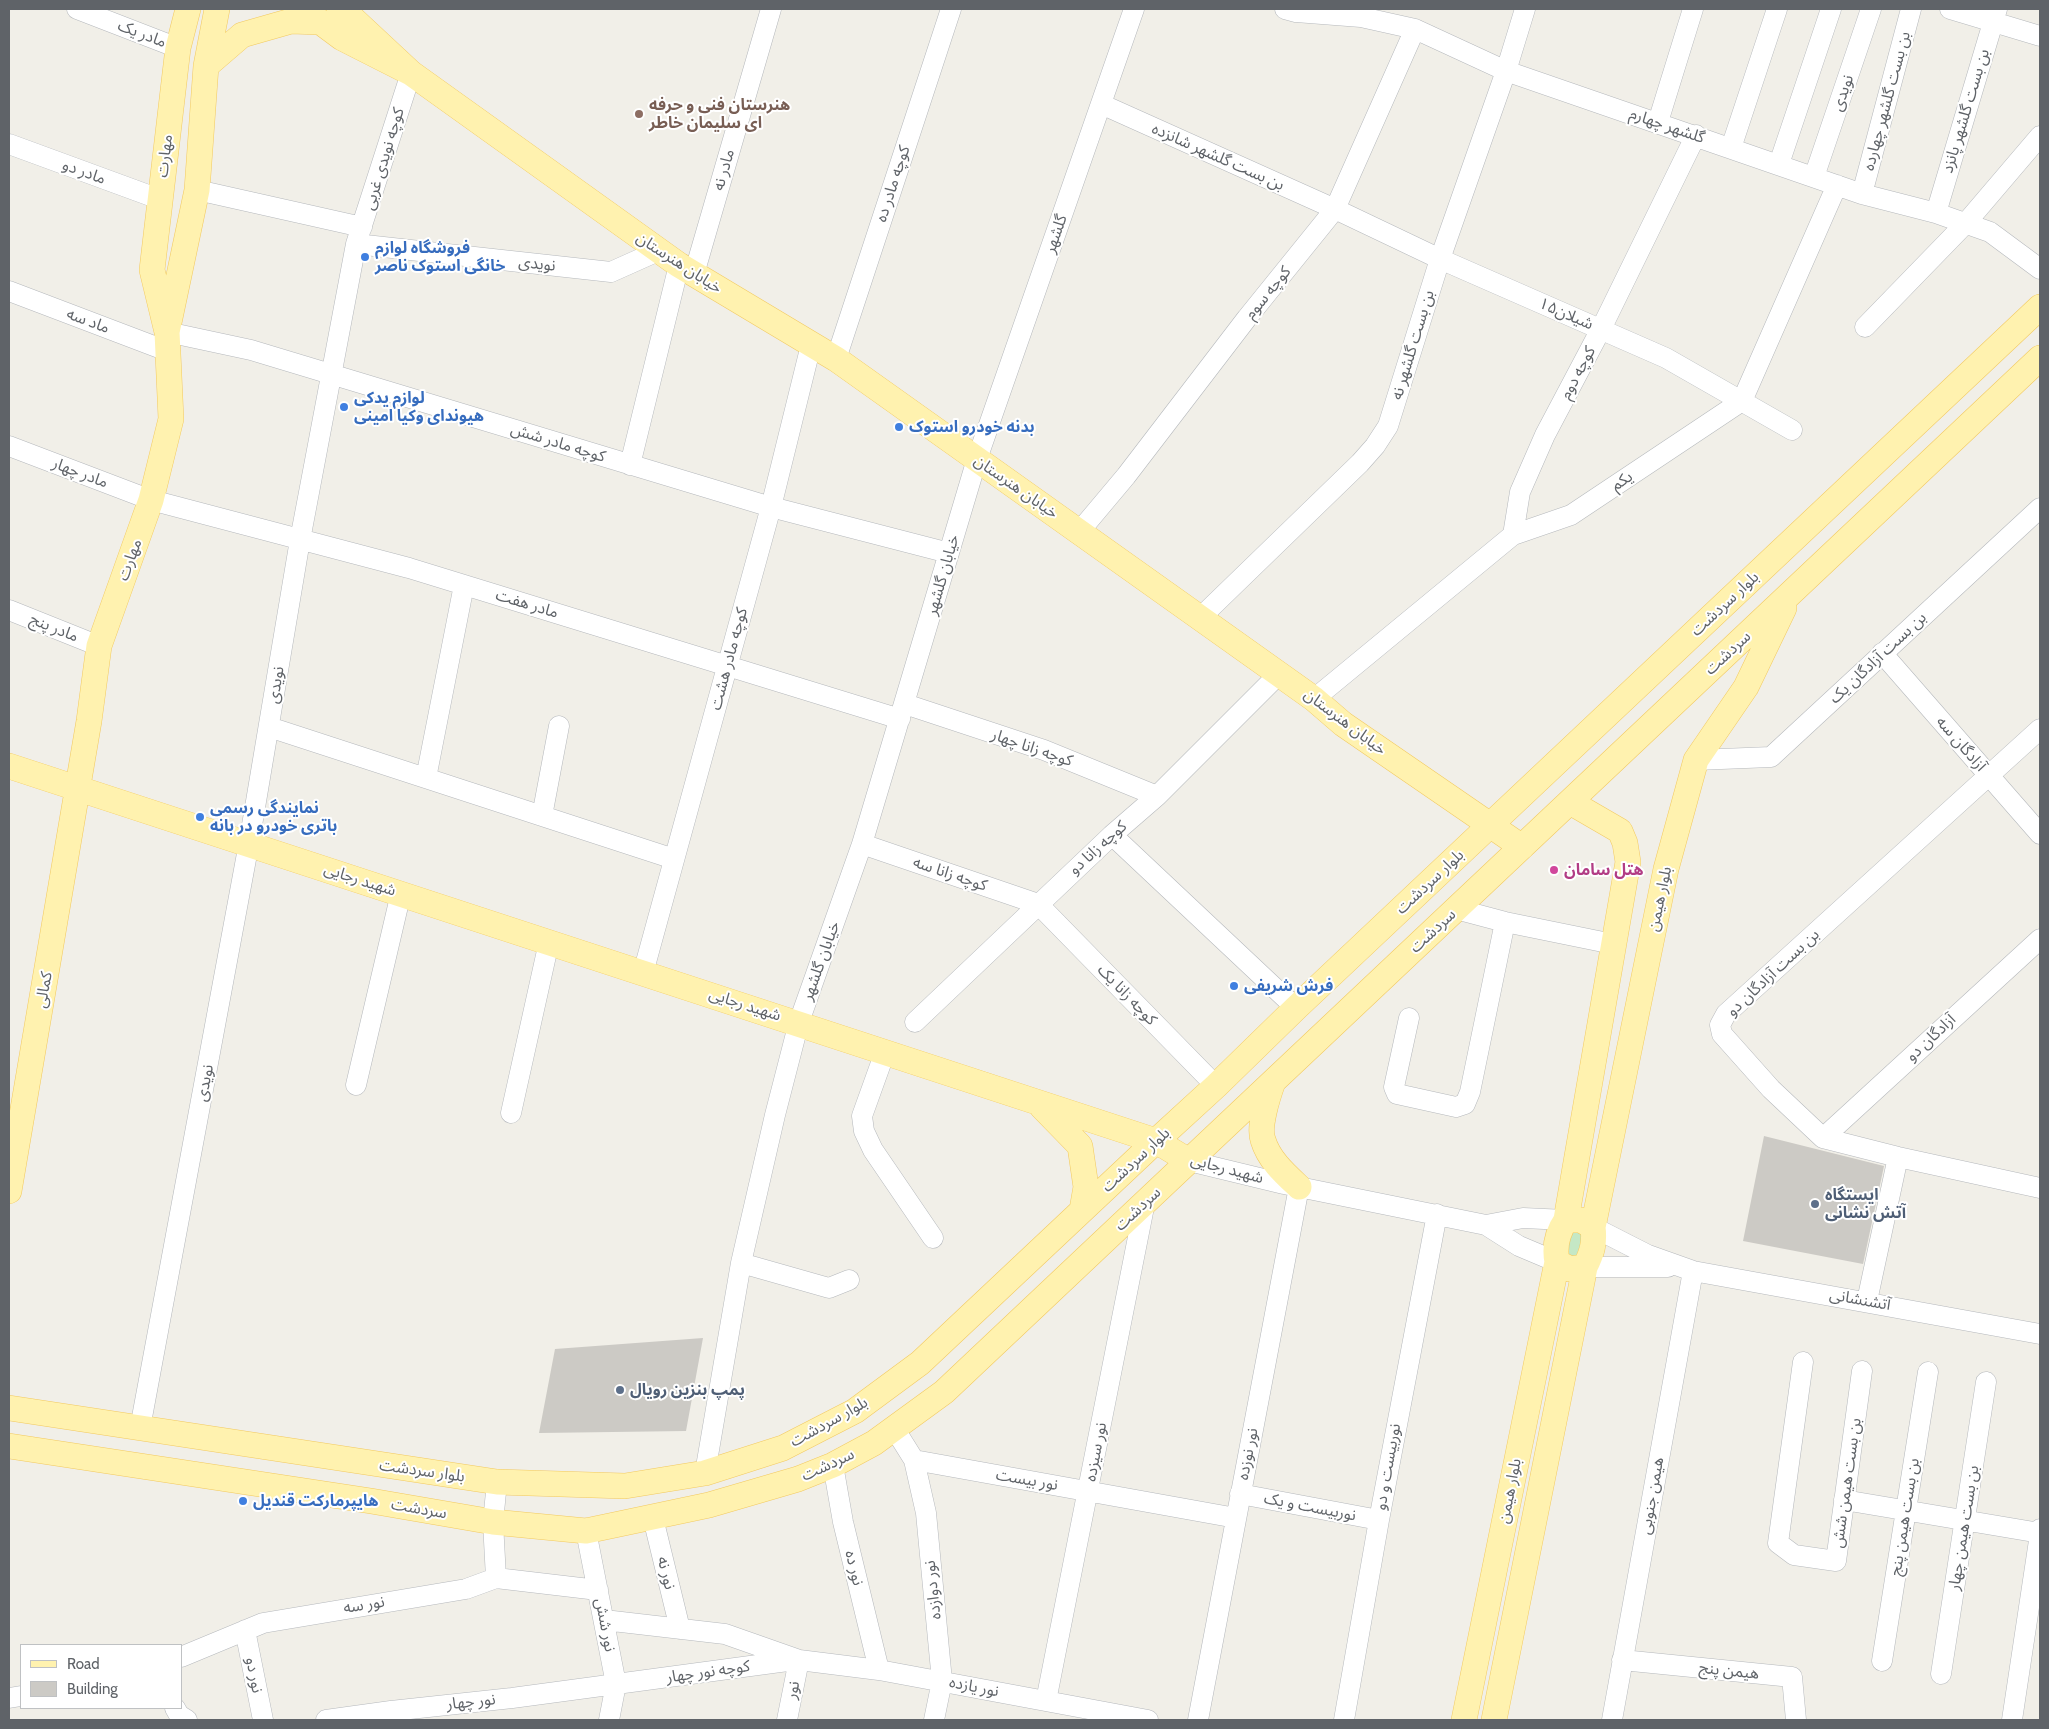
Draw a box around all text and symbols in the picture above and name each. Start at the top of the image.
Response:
street label: مادر یک [115,16,169,52]
street label: بن بست گلشهر چهارده [1859,29,1915,173]
street label: بن بست گلشهر پانزد [1938,47,1994,175]
street label: نویدی [1828,72,1858,114]
place label: هنرستان فنی و حرفه ای سلیمان خاطر [649,95,790,133]
street label: گلشهر چهارم [1627,104,1707,148]
street label: کوچه نویدی غربی [359,106,409,212]
marker: هنرستان فنی و حرفه ای سلیمان خاطر [633,108,645,120]
street label: بن بست گلشهر شانزده [1149,119,1287,195]
street label: مهارت [153,134,177,178]
street label: کوچه مادر ده [872,143,914,225]
street label: مادر نه [709,147,739,193]
street label: مادر دو [60,155,108,189]
street label: گلشهر [1041,212,1071,256]
street label: خیابان هنرستان [633,228,725,298]
place label: فروشگاه لوازم خانگى استوک ناصر [375,238,505,276]
marker: فروشگاه لوازم خانگى استوک ناصر [359,251,371,263]
street label: نویدی [517,253,557,275]
street label: کوچه سوم [1241,263,1295,323]
street label: بن بست گلشهر نه [1387,288,1439,402]
street label: شیلان۱۵ [1536,294,1596,334]
street label: ماد سه [64,304,112,338]
street label: کوچه دوم [1556,343,1600,403]
place label: لوازم یدکى هیونداى وکیا امینى [354,388,484,426]
marker: لوازم یدکى هیونداى وکیا امینى [338,401,350,413]
place label: بدنه خودرو استوک [909,417,1035,437]
street label: کوچه مادر شش [508,420,608,466]
marker: بدنه خودرو استوک [893,421,905,433]
street label: خیابان هنرستان [970,451,1062,523]
street label: مادر چهار [49,454,111,492]
street label: یکم [1608,467,1636,495]
street label: خیابان گلشهر [922,532,964,618]
street label: مهارت [114,537,146,583]
street label: بلوار سردشت [1687,568,1763,640]
street label: مادر هفت [493,585,561,623]
street label: کوچه مادر هشت [706,606,752,712]
street label: بن بست آزادگان یک [1826,608,1930,708]
street label: مادر پنج [27,610,81,646]
street label: سردشت [1701,627,1755,679]
street label: نویدی [264,665,288,705]
street label: خیابان هنرستان [1300,685,1390,759]
street label: آزادگان سه [1932,712,1990,776]
street label: کوچه زانا چهار [989,725,1075,771]
place label: نمایندگی رسمی باتری خودرو در بانه [210,798,337,836]
marker: نمایندگی رسمی باتری خودرو در بانه [194,811,206,823]
street label: کوچه زانا دو [1065,817,1131,879]
street label: بلوار سردشت [1392,846,1468,918]
street label: کوچه زانا سه [910,852,990,896]
street label: شهید رجایی [322,859,398,901]
place label: هتل سامان [1564,860,1644,880]
marker: هتل سامان [1548,864,1560,876]
street label: بلوار هیمن [1644,865,1676,933]
street label: سردشت [1406,905,1460,957]
street label: خیابان گلشهر [798,919,844,1003]
street label: بن بست آزادگان دو [1723,925,1823,1021]
street label: کوچه زانا یک [1093,961,1161,1029]
street label: کمالی [31,970,57,1010]
place label: فرش شریفی [1244,976,1333,996]
marker: فرش شریفی [1228,980,1240,992]
street label: شهید رجایی [707,984,783,1026]
street label: آزادگان دو [1902,1010,1960,1066]
street label: نویدی [192,1063,218,1103]
street label: بلوار سردشت [1098,1124,1174,1196]
street label: شهید رجایی [1188,1150,1266,1188]
street label: سردشت [1111,1183,1165,1235]
place label: ایستگاه آتش نشانی [1825,1185,1906,1223]
marker: ایستگاه آتش نشانی [1809,1198,1821,1210]
street label: آتشنشانی [1828,1285,1892,1315]
place label: پمپ بنزین رویال [630,1380,745,1400]
marker: پمپ بنزین رویال [614,1384,626,1396]
street label: بلوار سردشت [787,1393,871,1451]
street label: بن بست هیمن شش [1828,1417,1866,1549]
street label: نور سیزده [1081,1421,1111,1483]
street label: نوربیست و دو [1371,1422,1405,1512]
street label: نور نوزده [1234,1426,1262,1482]
street label: سردشت [799,1444,857,1486]
street label: بلوار سردشت [378,1456,466,1486]
street label: هیمن جنوبی [1636,1456,1668,1536]
street label: بلوار هیمن [1494,1457,1526,1525]
street label: بن بست هیمن پنج [1886,1457,1924,1577]
street label: بن بست هیمن چهار [1945,1464,1983,1592]
street label: نور بیست [994,1465,1060,1495]
street label: نوربیست و یک [1262,1489,1358,1525]
place label: هایپرمارکت قندیل [253,1491,378,1511]
marker: هایپرمارکت قندیل [237,1495,249,1507]
street label: سردشت [390,1495,448,1523]
street label: نور ده [840,1548,868,1588]
street label: نور نه [653,1554,679,1592]
street label: نور دوازده [920,1559,946,1621]
street label: نور سه [342,1592,386,1618]
street label: نور شش [590,1597,620,1653]
legend [20,1644,182,1709]
text: Road [67,1655,100,1673]
street label: نور دو [241,1655,267,1695]
street label: کوچه نور چهار [665,1657,751,1687]
street label: هیمن پنج [1698,1658,1760,1684]
street label: نور یازده [947,1673,1001,1701]
street label: نور [782,1679,804,1701]
text: Building [67,1680,118,1698]
street label: نور چهار [445,1690,497,1714]

